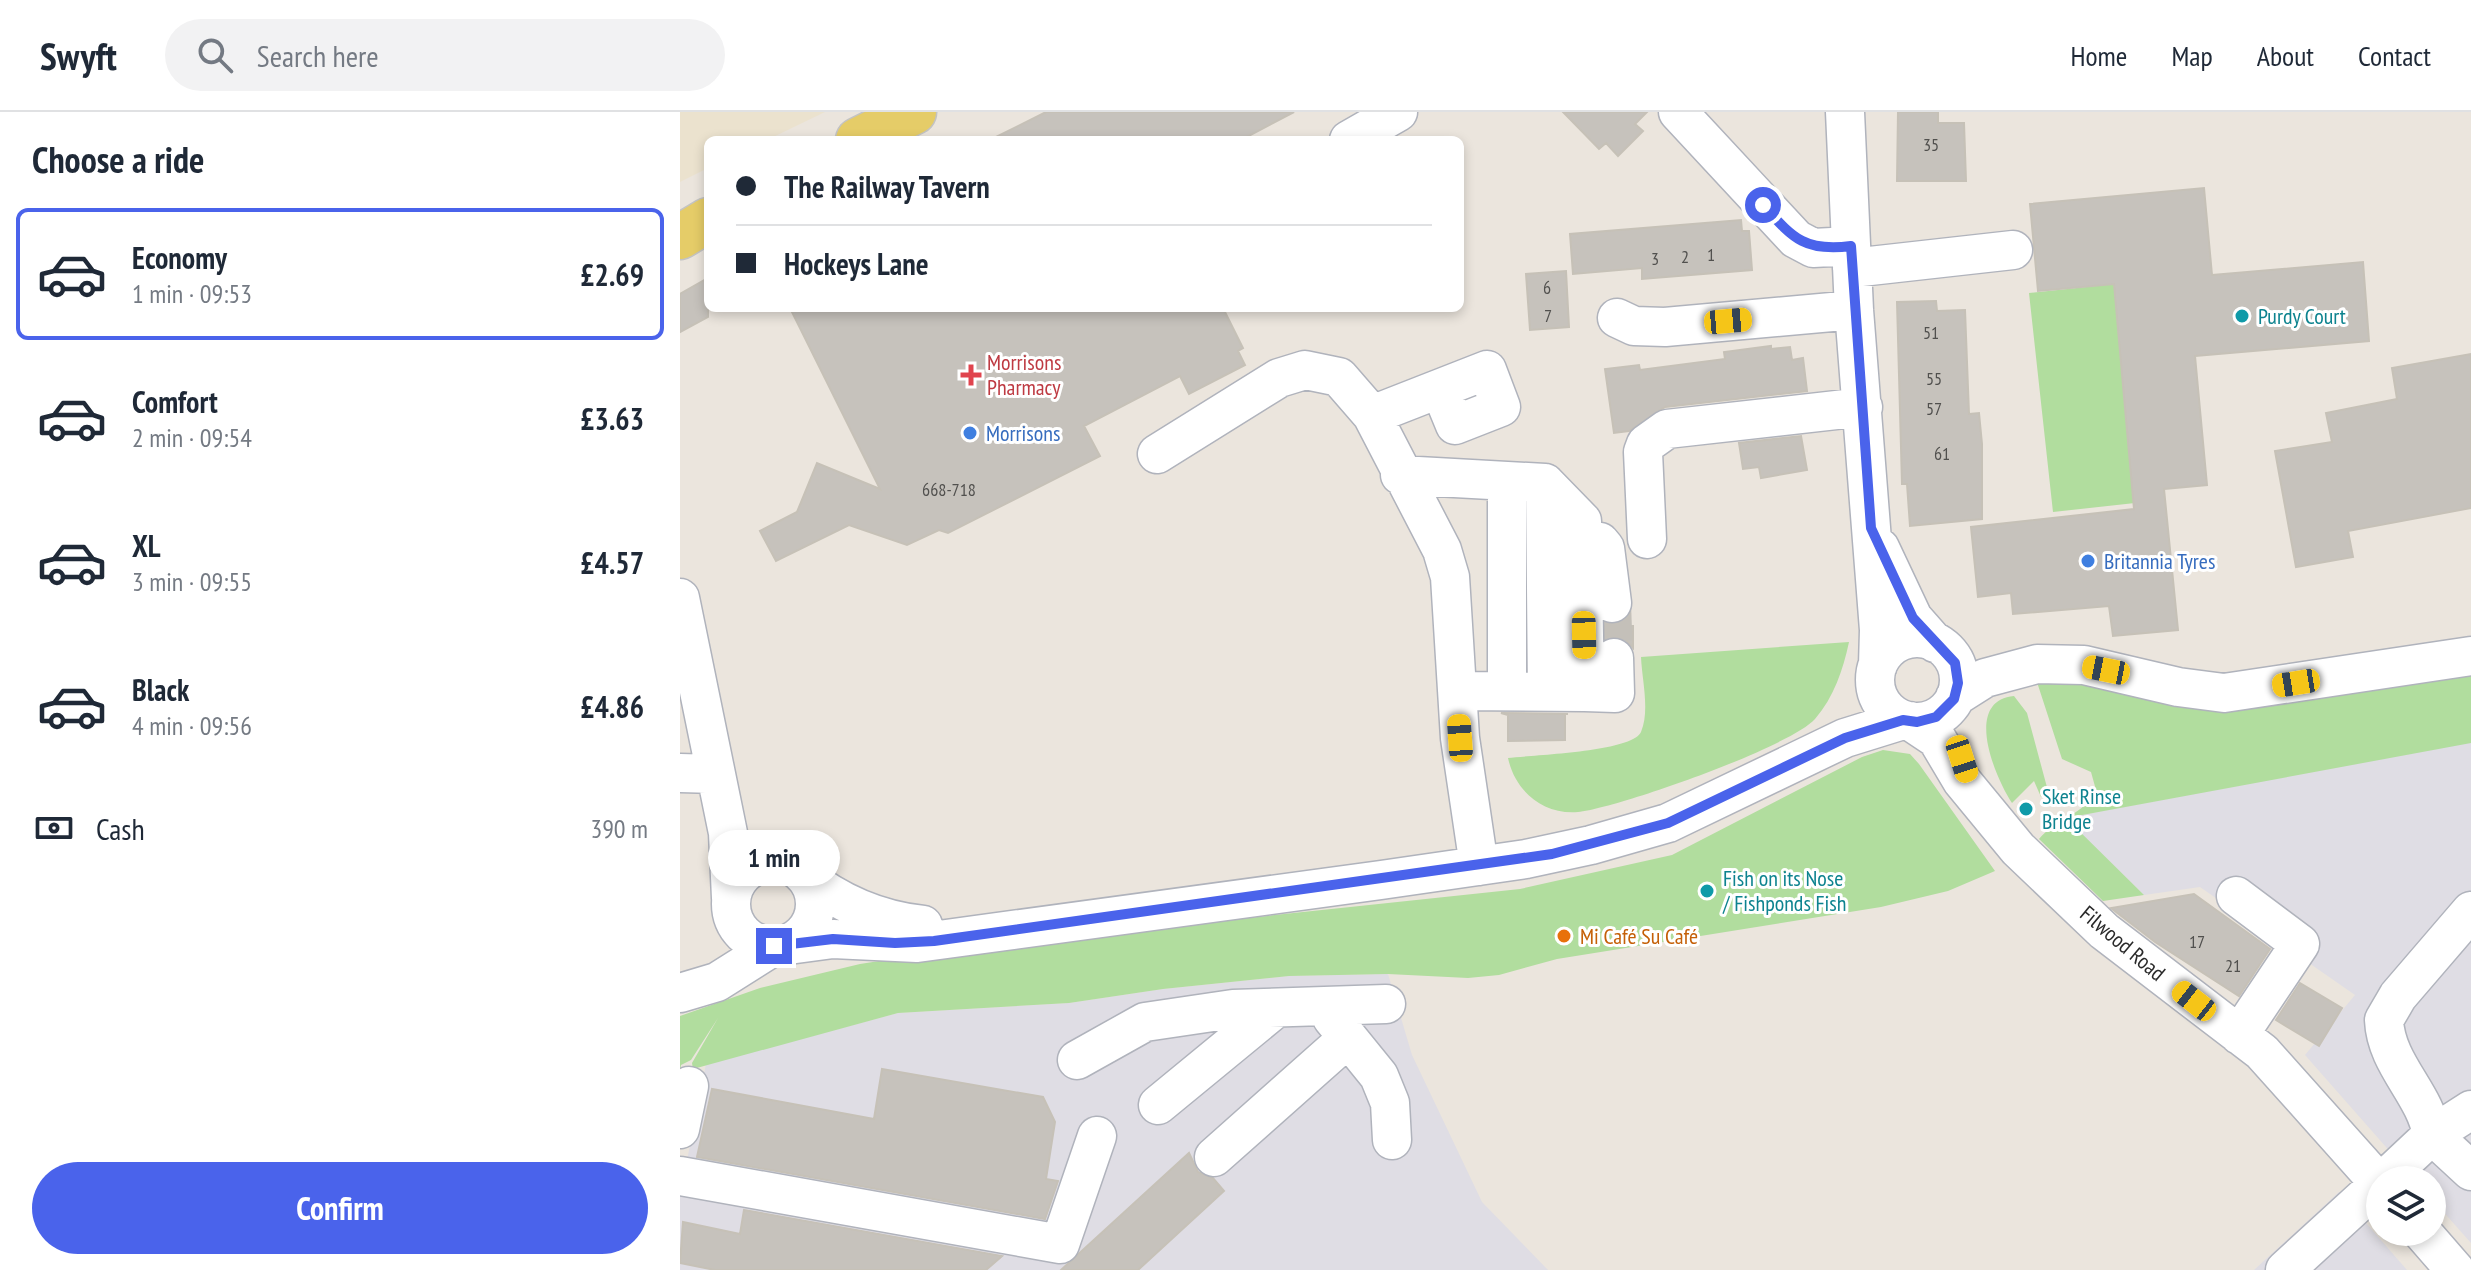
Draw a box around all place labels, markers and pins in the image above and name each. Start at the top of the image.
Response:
place label: Purdy Court [2258,302,2346,330]
marker: Purdy Court [2233,307,2251,325]
place label: Morrisons Pharmacy [987,348,1061,401]
marker: Morrisons Pharmacy [962,366,980,384]
place label: Morrisons [986,419,1060,447]
marker: Morrisons [961,424,979,442]
place label: Britannia Tyres [2104,547,2215,575]
marker: Britannia Tyres [2079,552,2097,570]
place label: Sket Rinse Bridge [2042,782,2121,835]
marker: Sket Rinse Bridge [2017,800,2035,818]
place label: Fish on its Nose / Fishponds Fish [1722,864,1846,917]
marker: Fish on its Nose / Fishponds Fish [1698,882,1716,900]
place label: Mi Café Su Café [1580,922,1698,950]
marker: Mi Café Su Café [1555,927,1573,945]

